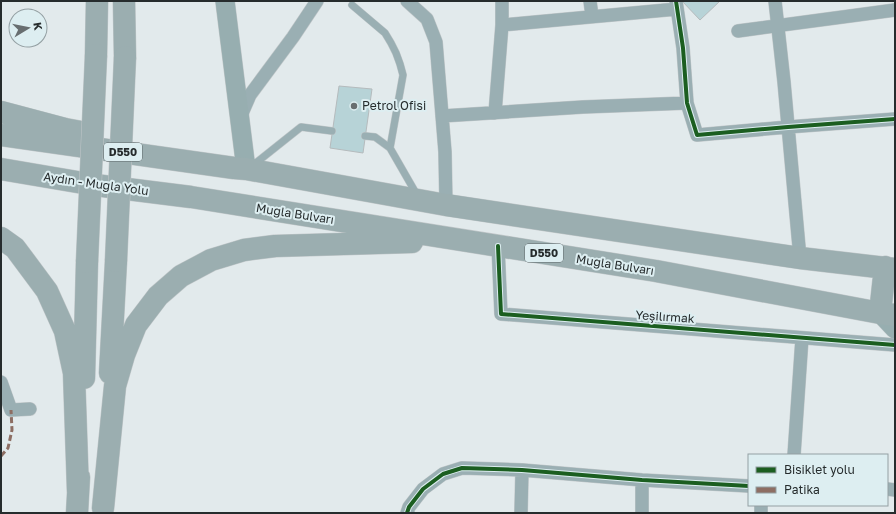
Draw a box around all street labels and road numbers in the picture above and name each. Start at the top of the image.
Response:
road number: D550 [104,143,142,161]
street label: Aydın - Muğla Yolu [43,169,150,198]
street label: Muğla Bulvarı [255,200,335,227]
road number: D550 [525,244,563,262]
street label: Muğla Bulvarı [575,251,655,278]
street label: Yeşilırmak [635,307,695,326]

